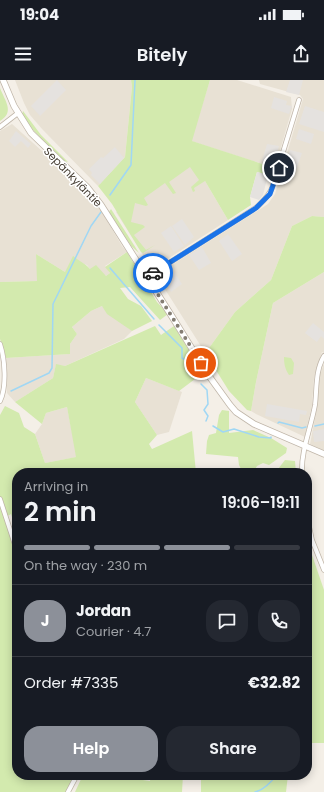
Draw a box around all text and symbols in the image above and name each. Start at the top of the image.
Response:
text: 19:04 [20,4,59,25]
text: Bitely [137,42,187,67]
icon: menu [12,43,34,65]
icon: share [290,43,312,65]
street label: Sepänkyläntie [40,143,106,211]
pin [262,151,296,185]
icon: home [268,157,290,179]
courier [133,253,173,293]
icon: car [142,262,164,284]
pin [184,346,218,380]
icon: bag [190,352,212,374]
text: Arriving in [24,477,88,496]
text: 19:06–19:11 [222,492,300,513]
text: 2 min [24,494,97,530]
text: On the way · 230 m [24,556,147,575]
text: Jordan [76,600,131,621]
button: chat [206,600,248,642]
button: phone [258,600,300,642]
text: J [41,610,49,631]
text: Courier · 4.7 [76,622,151,641]
text: Order #7335 [24,672,118,693]
text: €32.82 [248,672,300,693]
button: Help [24,726,158,772]
button: Share [166,726,300,772]

